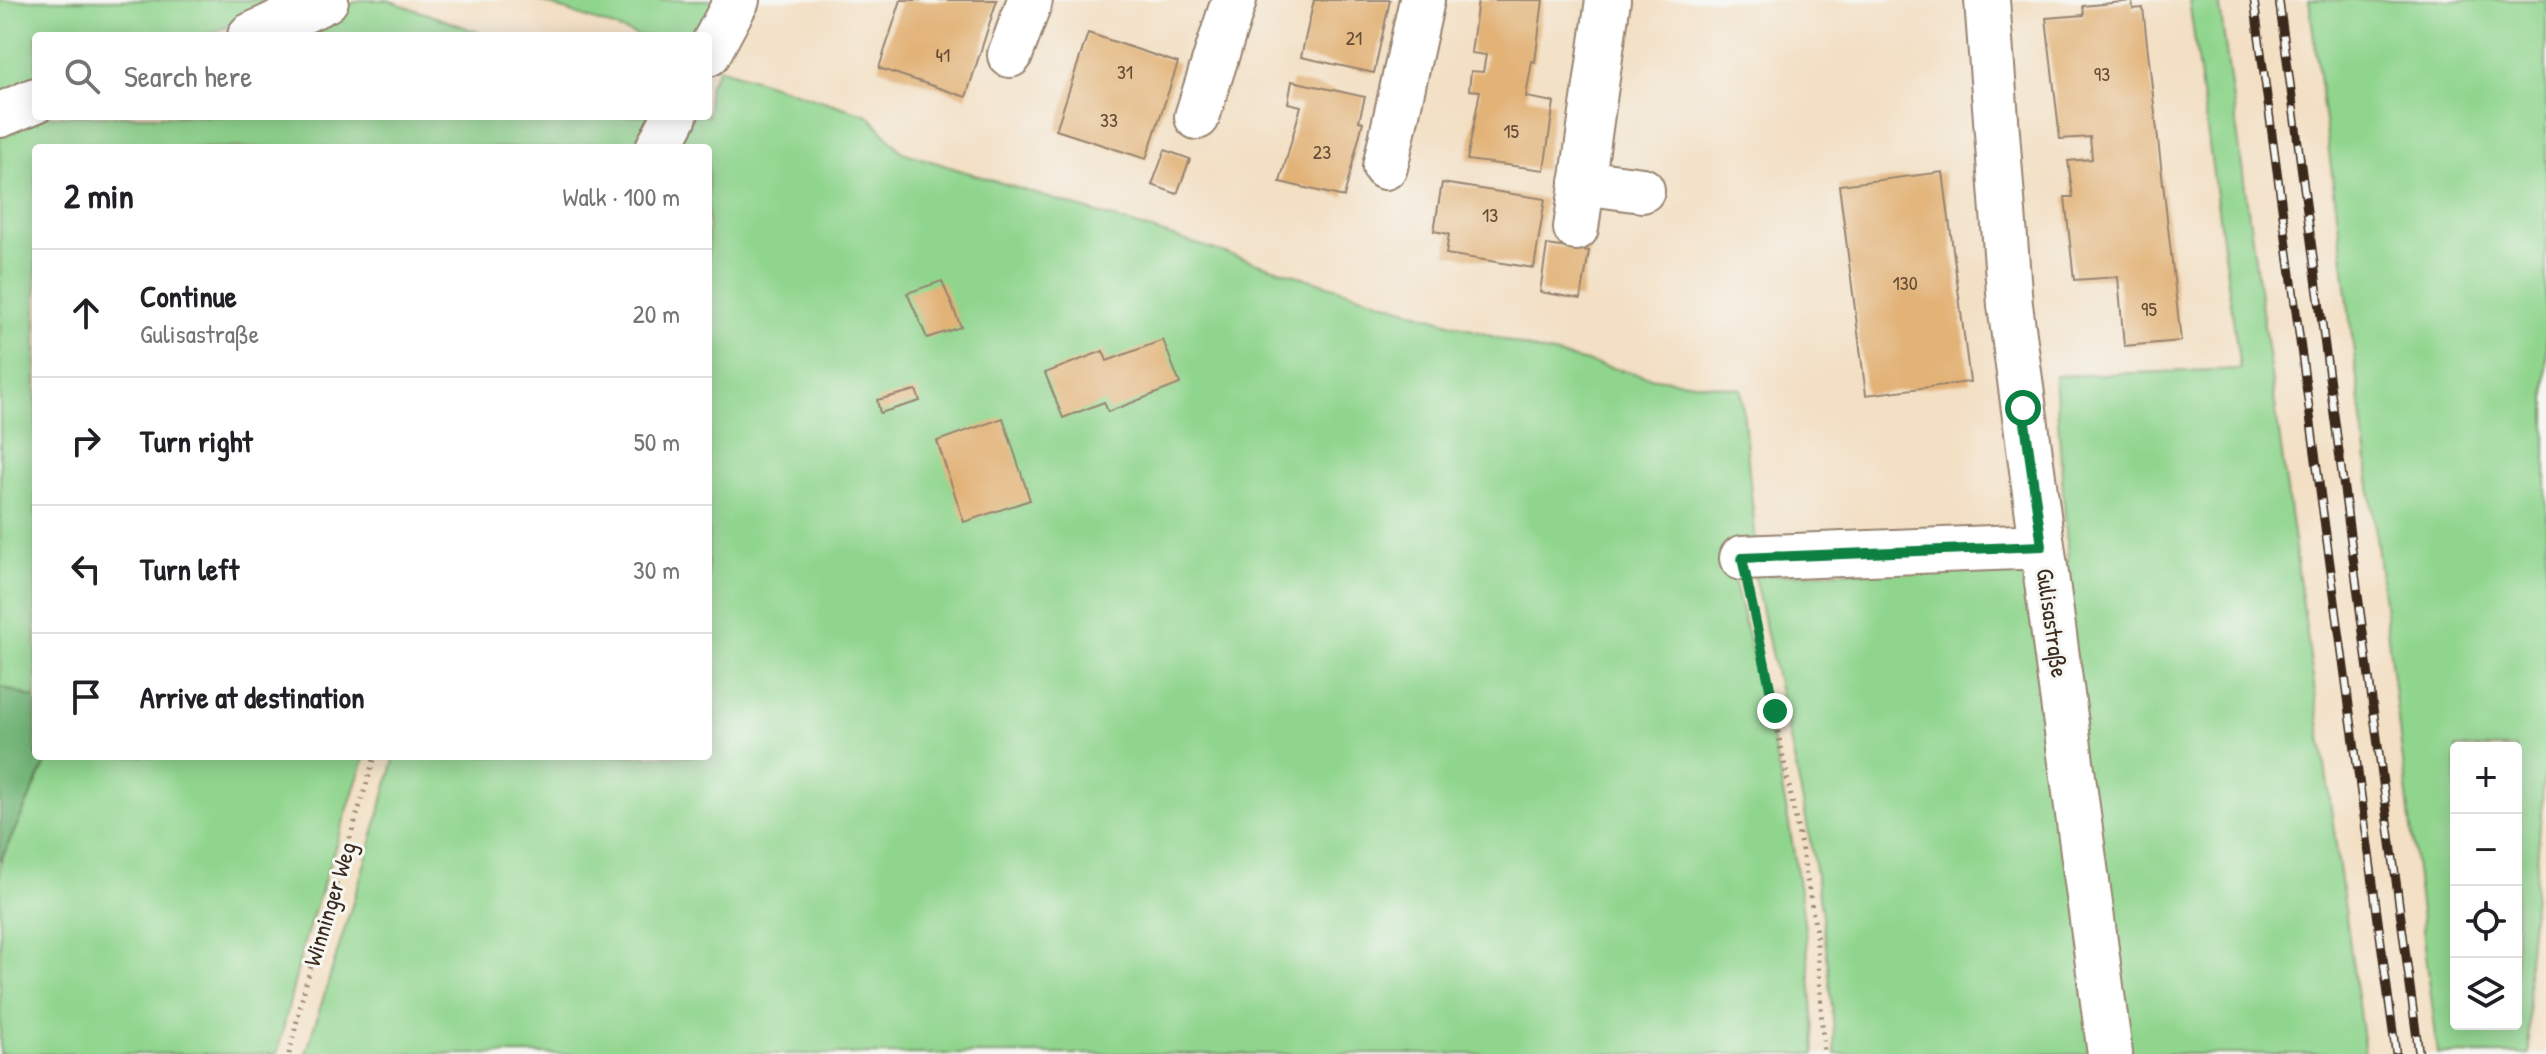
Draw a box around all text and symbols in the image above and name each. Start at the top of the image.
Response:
house number: 21 [1346,24,1362,51]
search box [32,32,712,120]
house number: 41 [936,41,950,68]
icon: search [60,54,104,98]
text: Search here [124,56,252,96]
house number: 31 [1117,58,1133,85]
house number: 93 [2094,60,2110,87]
house number: 33 [1100,106,1118,133]
house number: 15 [1503,117,1519,144]
house number: 23 [1313,138,1331,165]
text: 2 min [64,173,134,219]
text: Walk · 100 m [563,179,680,214]
house number: 13 [1482,201,1498,228]
house number: 130 [1892,269,1918,296]
text: Continue [140,276,237,316]
icon: ahead [64,291,108,335]
house number: 95 [2141,295,2157,322]
text: 20 m [633,296,680,331]
text: Gulisastraße [140,316,259,351]
route start [2005,390,2041,426]
icon: right [64,419,108,463]
text: Turn right [140,421,253,461]
text: 50 m [634,424,680,459]
icon: left [64,547,108,591]
text: Turn left [140,549,239,589]
text: 30 m [633,552,680,587]
street label: Gulisastraße [2029,566,2077,680]
icon: arrive [64,675,108,719]
text: Arrive at destination [140,677,365,717]
route end [1757,693,1793,729]
map controls [2450,742,2522,1030]
button: + [2450,742,2522,814]
button: − [2450,814,2522,886]
street label: Winninger Weg [295,838,363,970]
button: locate [2450,886,2522,958]
button: layers [2450,958,2522,1030]

